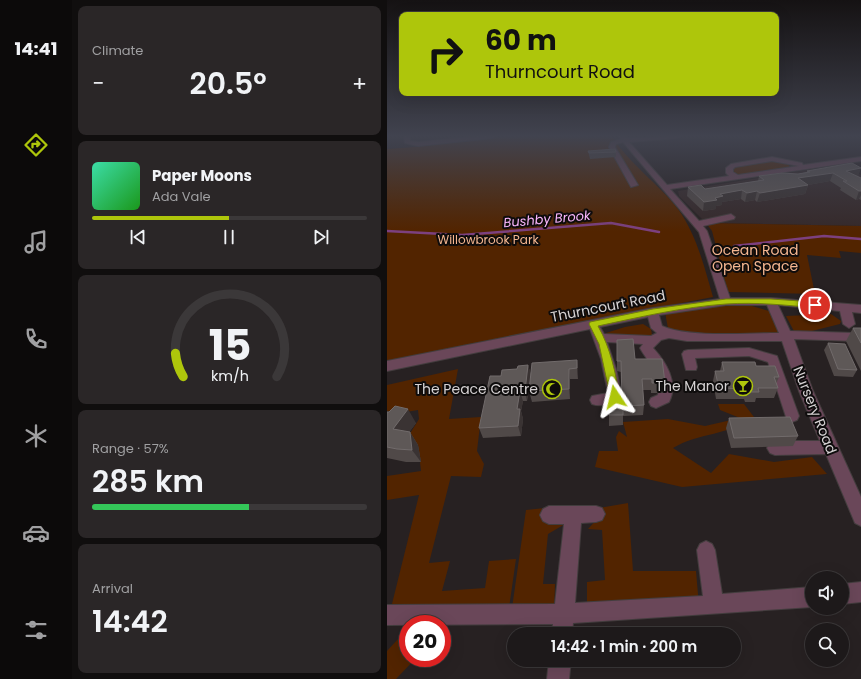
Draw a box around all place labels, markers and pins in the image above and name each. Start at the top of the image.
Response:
pin [798,288,832,322]
bar icon: The Manor [732,375,754,397]
place label: The Manor [655,376,729,396]
mosque icon: The Peace Centre [541,378,563,400]
place label: The Peace Centre [414,379,538,399]

